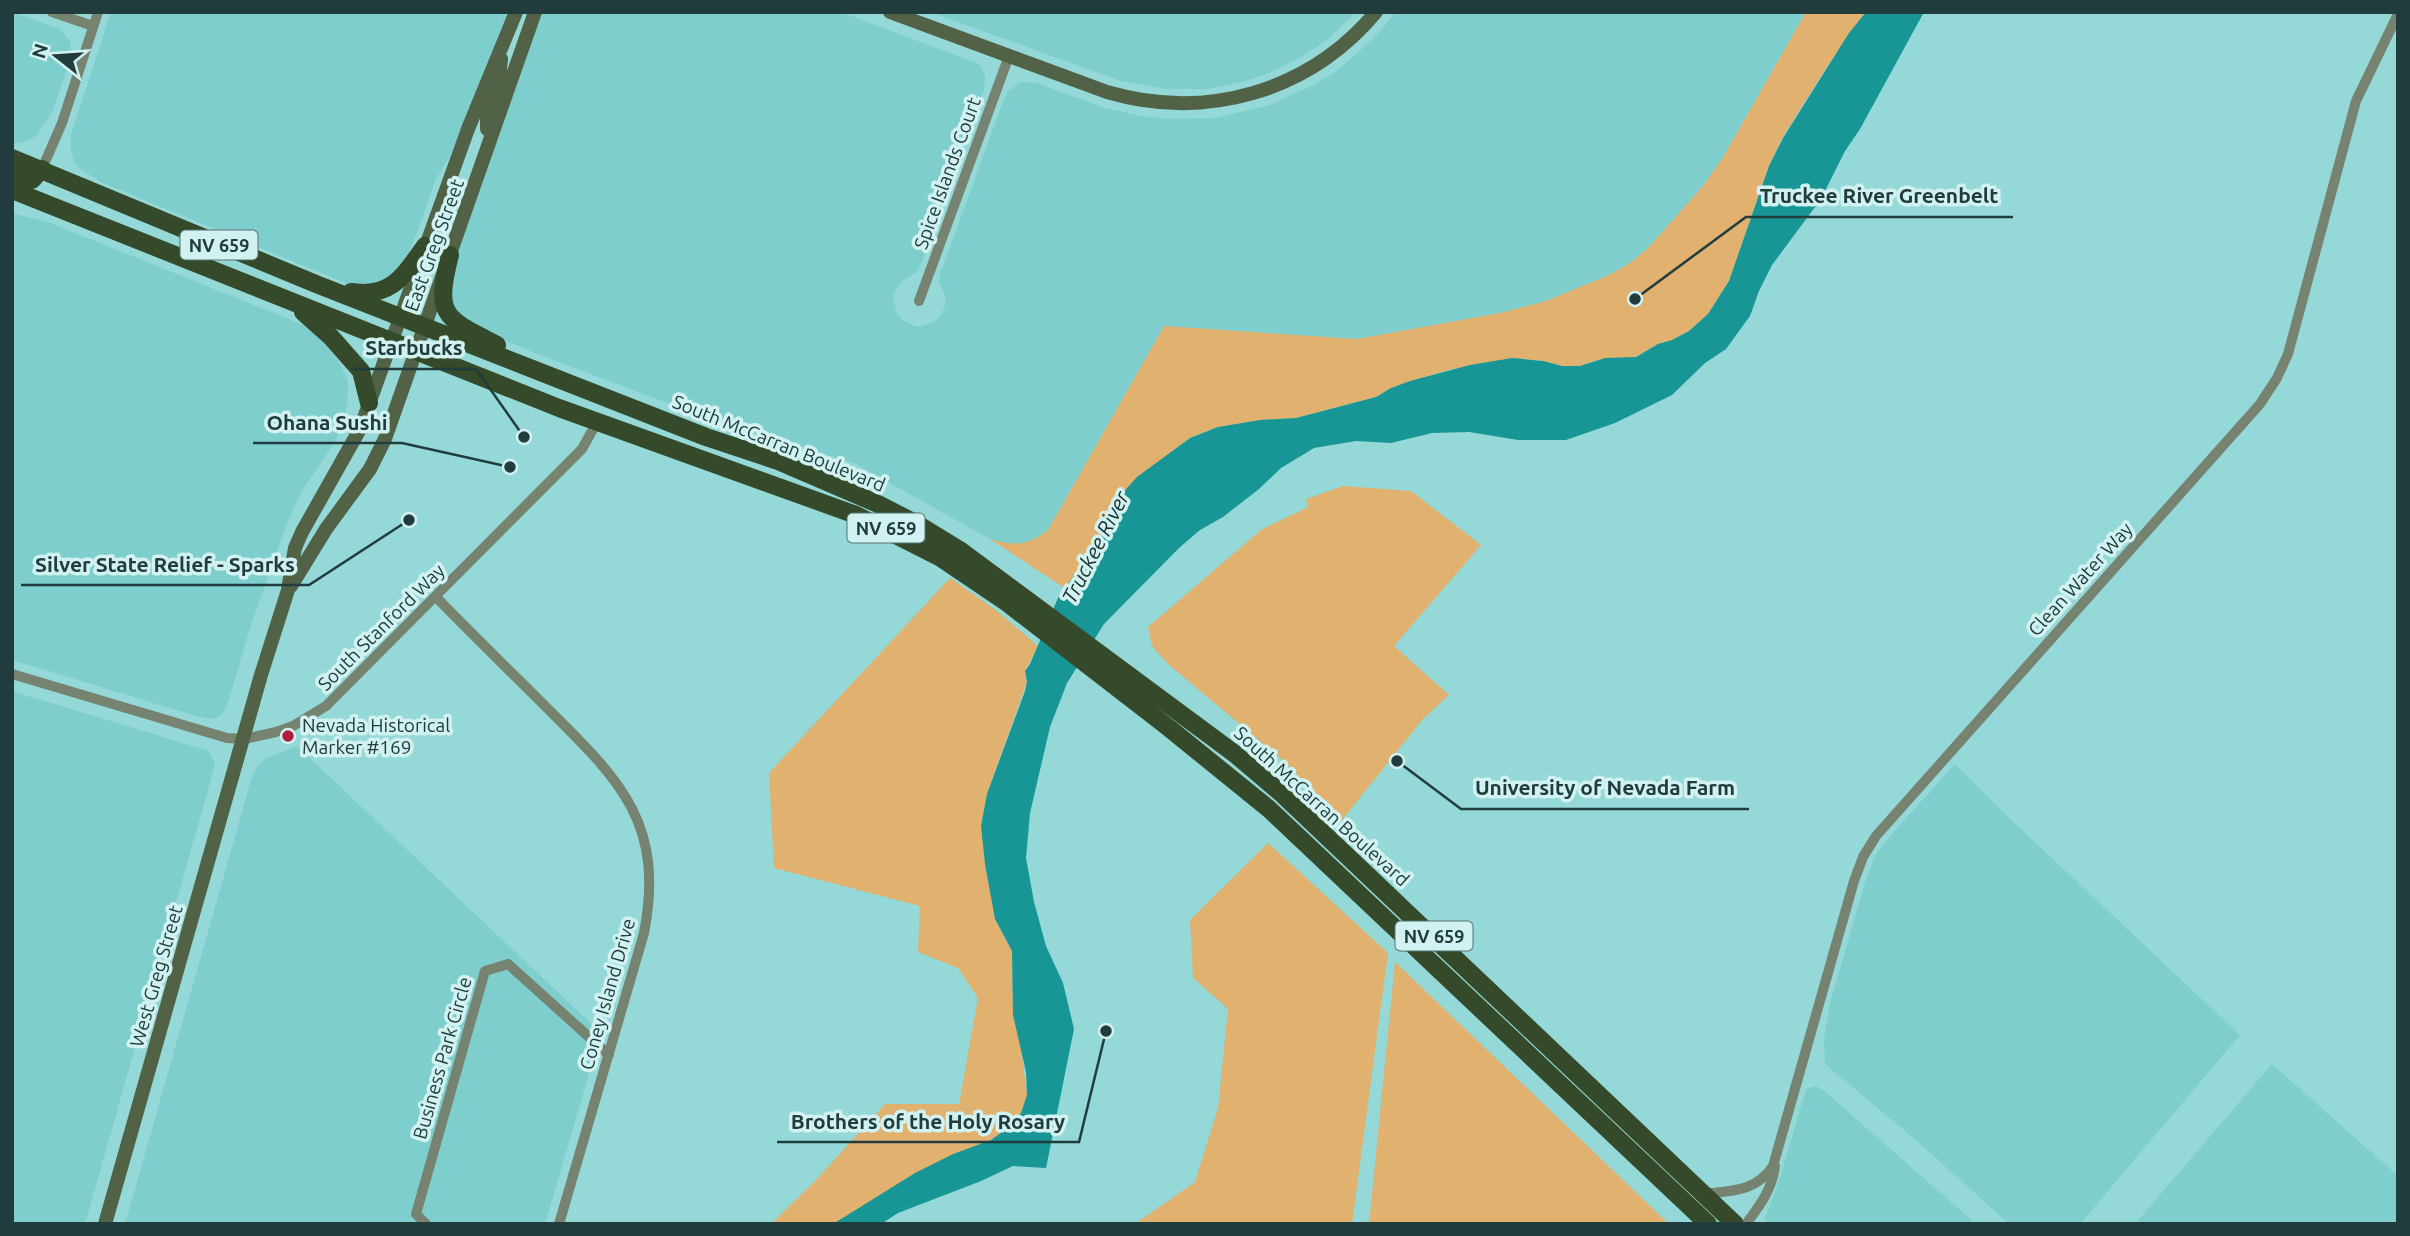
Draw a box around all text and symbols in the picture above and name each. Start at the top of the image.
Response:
north arrow [21,21,91,91]
text: N [27,41,52,61]
street label: Spice Islands Court [909,94,985,252]
street label: East Greg Street [400,175,468,314]
callout: Truckee River Greenbelt [1746,175,2013,217]
text: Truckee River Greenbelt [1760,183,1998,207]
road number: NV 659 [180,230,258,260]
callout: Starbucks [351,327,476,369]
text: Starbucks [365,335,463,359]
street label: South McCarran Boulevard [669,390,889,496]
callout: Ohana Sushi [253,401,402,443]
text: Ohana Sushi [266,410,388,434]
water label: Truckee River [1056,486,1134,607]
road number: NV 659 [848,514,924,542]
street label: Clean Water Way [2023,518,2137,640]
callout: Silver State Relief - Sparks [21,543,309,585]
text: Silver State Relief - Sparks [35,552,295,576]
street label: South Stanford Way [313,559,449,695]
place label: Nevada Historical Marker #169 [302,714,450,758]
street label: South McCarran Boulevard [1230,722,1414,890]
marker: Nevada Historical Marker #169 [280,728,296,744]
callout: University of Nevada Farm [1461,767,1749,809]
text: University of Nevada Farm [1475,775,1735,799]
street label: West Greg Street [125,902,187,1049]
street label: Coney Island Drive [575,916,639,1072]
road number: NV 659 [1396,922,1472,951]
street label: Business Park Circle [408,974,476,1142]
callout: Brothers of the Holy Rosary [777,1100,1079,1142]
text: Brothers of the Holy Rosary [791,1109,1065,1133]

